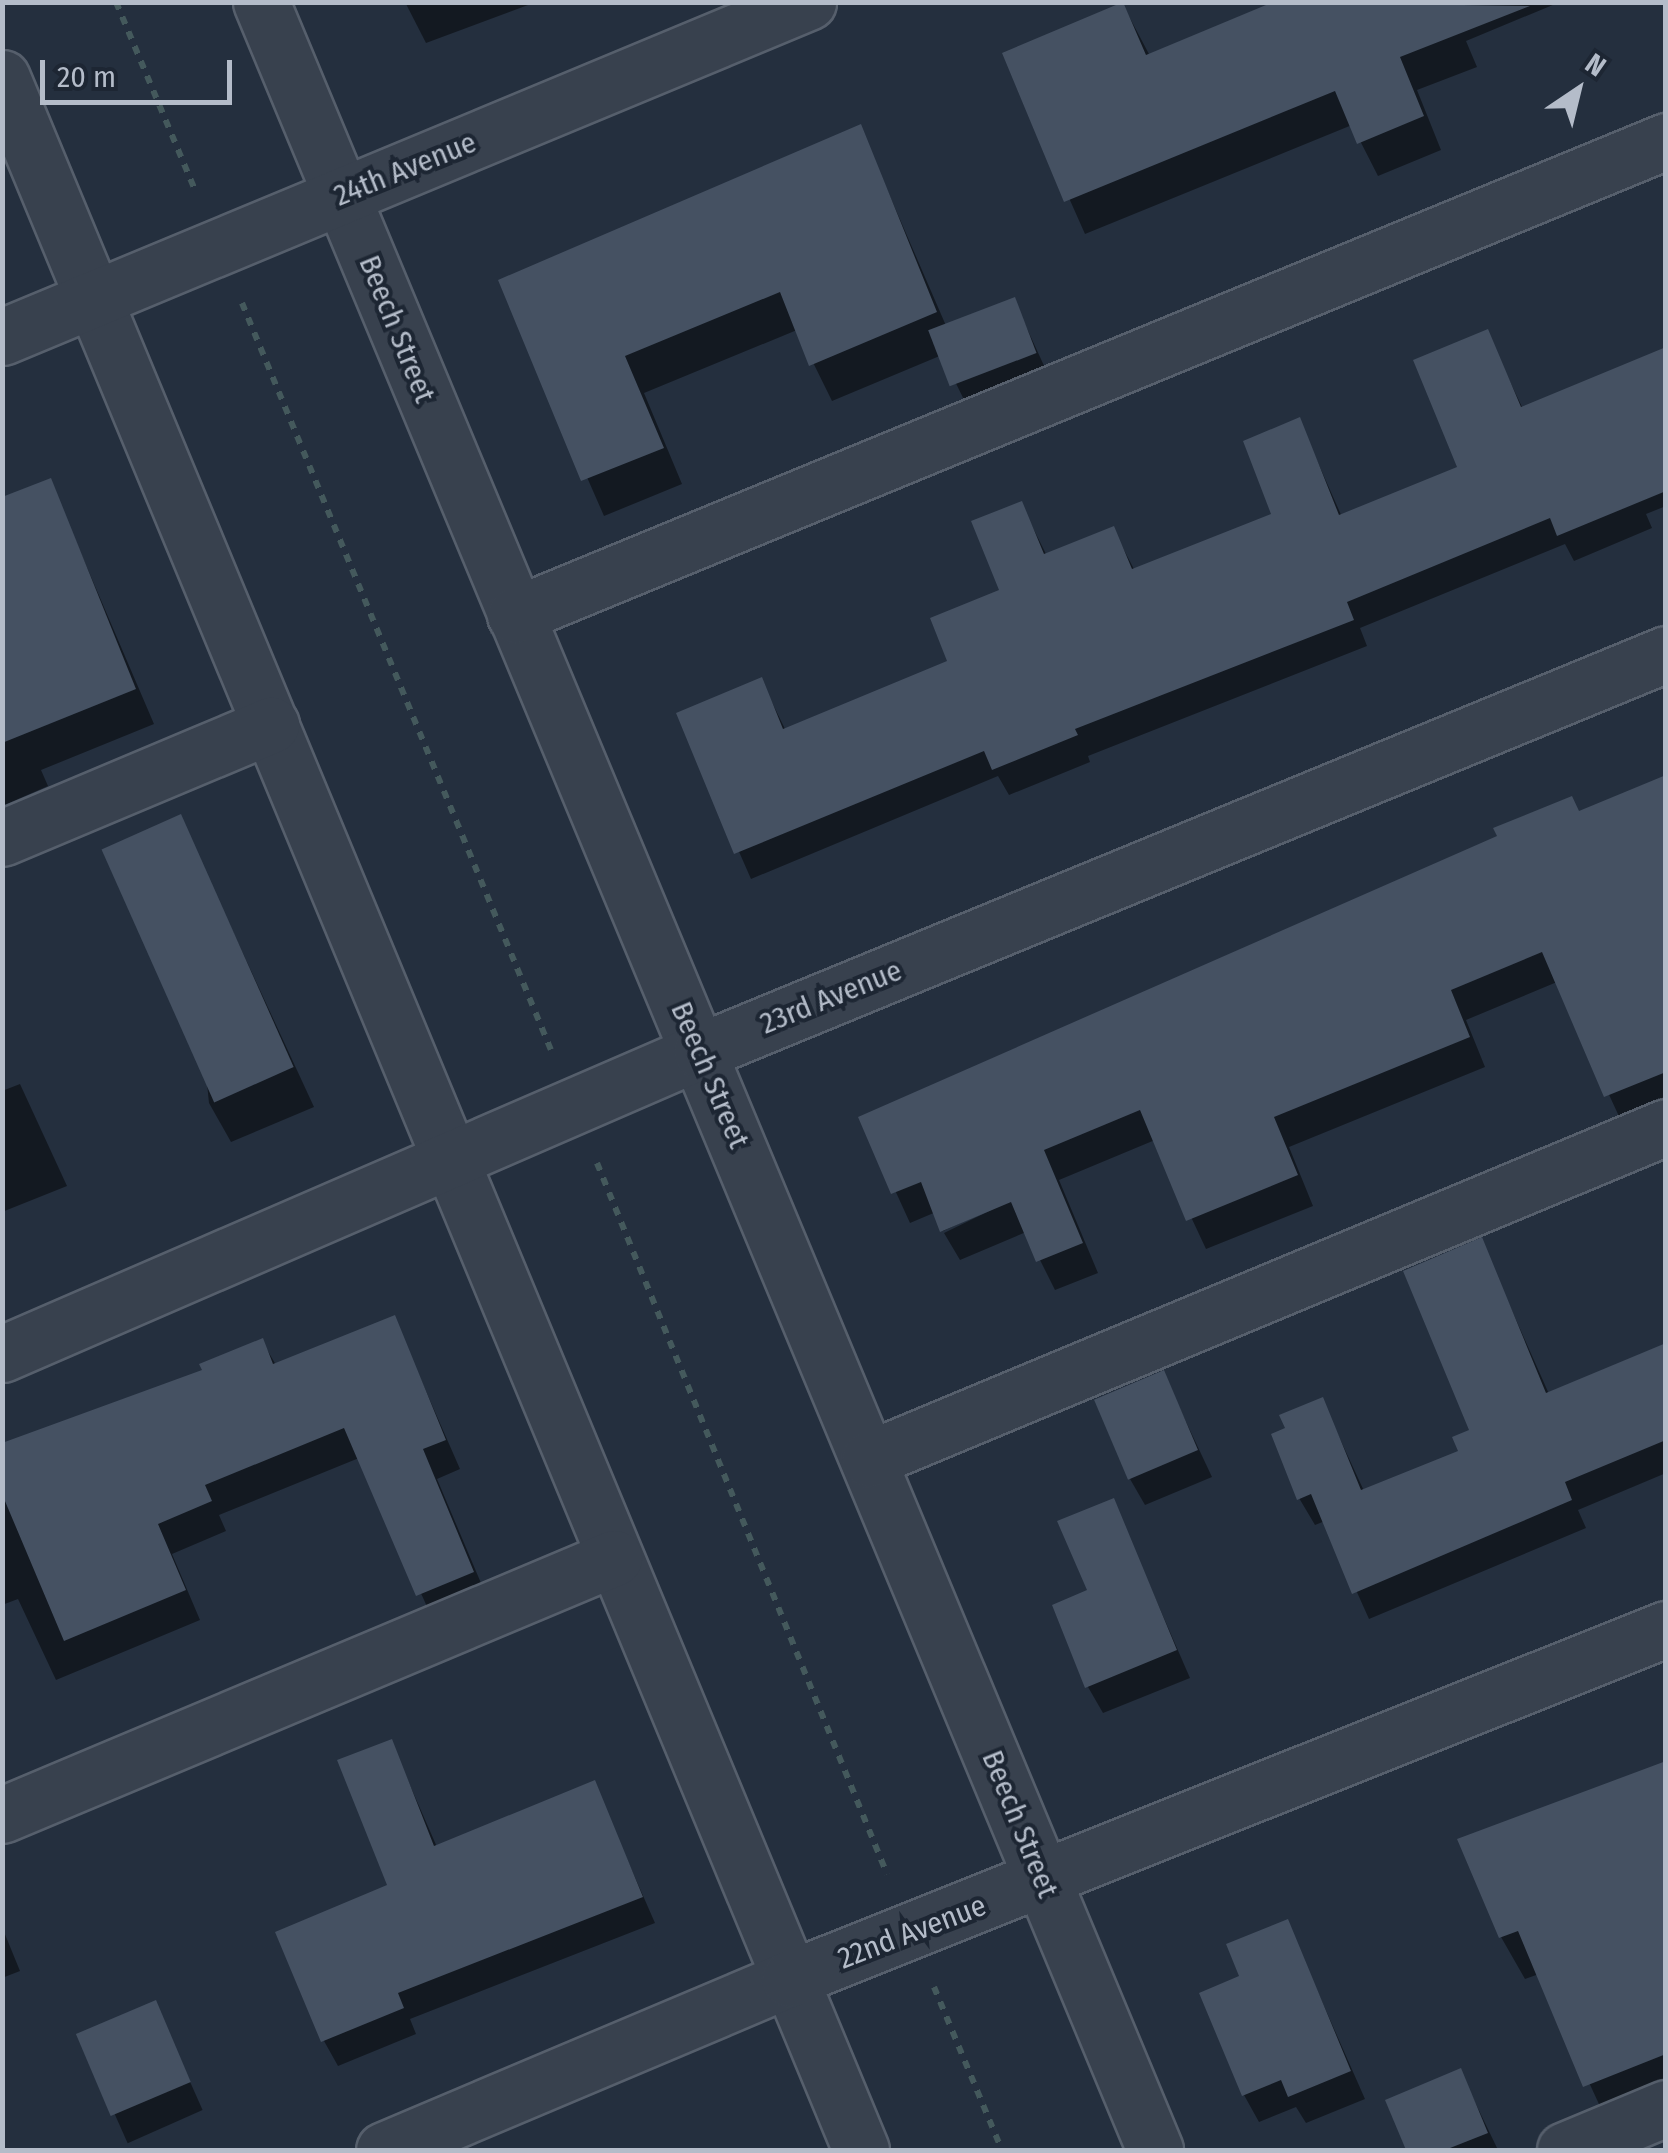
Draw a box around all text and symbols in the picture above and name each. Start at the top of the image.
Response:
scale bar [45,40,238,102]
north arrow [1528,40,1628,140]
text: N [1579,47,1612,83]
text: 20 m [57,59,116,95]
street label: 24th Avenue [329,124,481,214]
street label: Beech Street [351,250,443,408]
street label: 23rd Avenue [755,952,907,1042]
street label: Beech Street [663,996,757,1154]
street label: Beech Street [974,1745,1066,1903]
street label: 22nd Avenue [833,1887,991,1977]

